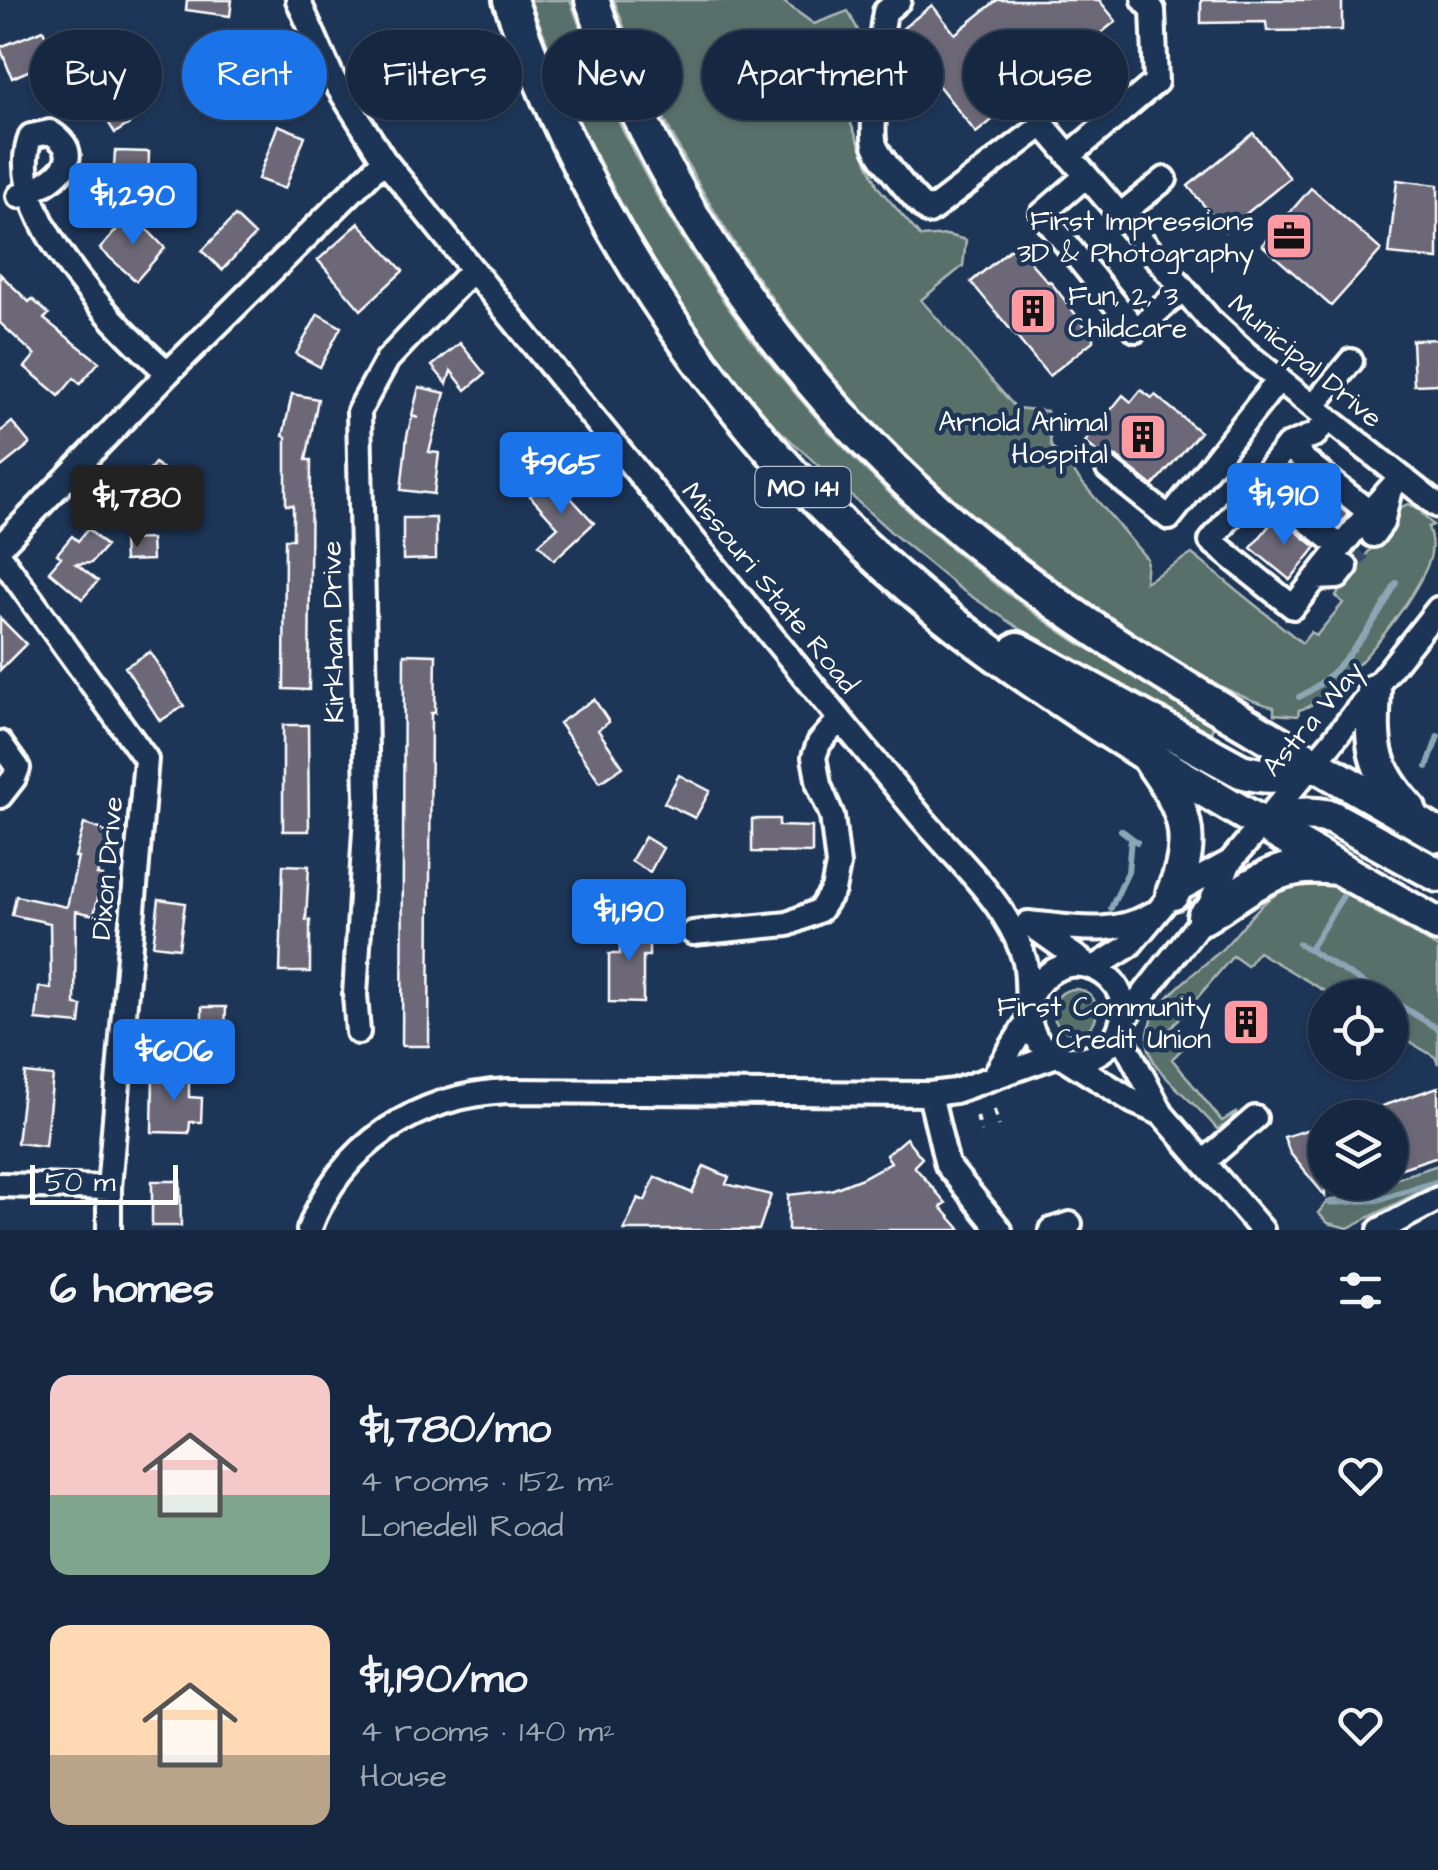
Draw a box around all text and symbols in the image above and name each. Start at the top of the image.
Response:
chip: Buy [30,30,162,120]
chip: Rent [182,30,327,120]
chip: Filters [347,30,522,120]
chip: New [542,30,682,120]
chip: Apartment [702,30,943,120]
chip: House [963,30,1128,120]
pin: $1,290 [52,163,214,248]
text: $1,290 [91,173,175,218]
place label: First Impressions 3D & Photography [1017,202,1254,275]
office icon: First Impressions 3D & Photography [1263,210,1315,262]
place label: Fun, 2, 3 Childcare [1068,277,1187,348]
building icon: Fun, 2, 3 Childcare [1007,285,1059,337]
street label: Municipal Drive [1220,285,1391,437]
place label: Arnold Animal Hospital [938,403,1108,474]
building icon: Arnold Animal Hospital [1117,411,1169,463]
pin: $965 [502,432,620,517]
text: $965 [522,442,600,487]
pin: $1,910 [1203,463,1365,548]
pin: $1,780 [56,465,218,550]
road number: MO 141 [756,467,850,507]
text: $1,910 [1249,473,1319,518]
street label: Missouri State Road [672,474,867,702]
text: $1,780 [93,475,181,520]
street label: Kirkham Drive [312,540,355,724]
street label: Astra Way [1253,653,1375,786]
street label: Dixon Drive [82,795,133,942]
pin: $1,190 [548,879,710,964]
text: $1,190 [594,889,664,934]
map controls [1308,980,1408,1200]
button: locate [1308,980,1408,1080]
place label: First Community Credit Union [997,988,1211,1059]
building icon: First Community Credit Union [1220,996,1272,1048]
pin: $606 [115,1019,233,1104]
text: $606 [135,1029,213,1074]
button: layers [1308,1100,1408,1200]
scale bar [30,1160,178,1204]
text: 50 m [45,1163,116,1202]
text: 6 homes [50,1261,214,1319]
icon: filters [1333,1263,1388,1318]
text: $1,780/mo [360,1401,551,1459]
icon: home [130,1415,250,1535]
icon: heart [1333,1448,1388,1503]
text: 4 rooms · 152 m² [360,1459,614,1504]
text: Lonedell Road [360,1504,564,1549]
text: $1,190/mo [360,1651,527,1709]
icon: home [130,1665,250,1785]
icon: heart [1333,1698,1388,1753]
text: 4 rooms · 140 m² [360,1709,615,1754]
text: House [360,1754,447,1799]

